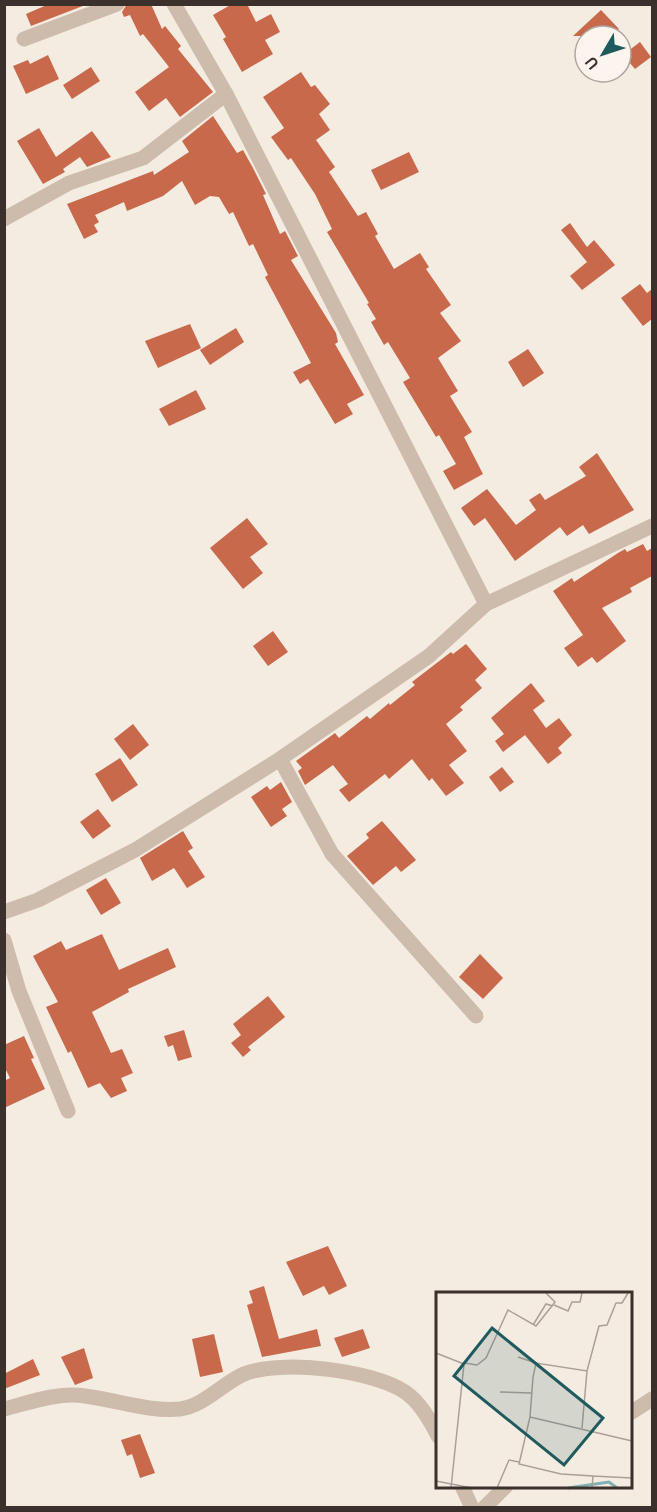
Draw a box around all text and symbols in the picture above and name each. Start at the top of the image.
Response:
north arrow [573,24,633,84]
text: U [580,52,603,74]
inset map [436,1292,633,1488]

